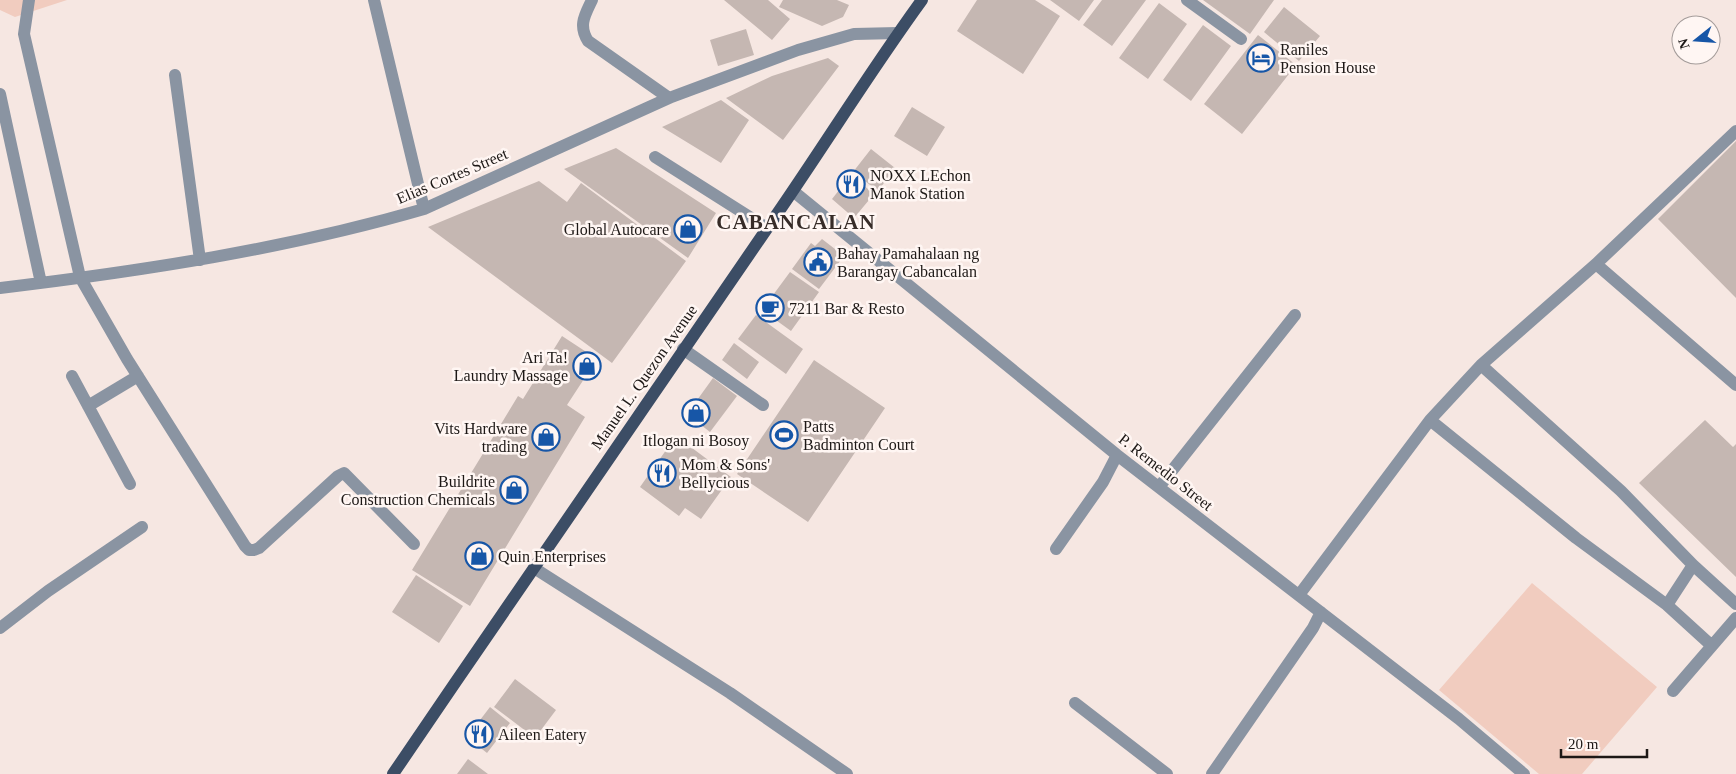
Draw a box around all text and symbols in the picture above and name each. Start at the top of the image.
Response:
north arrow [1671,15,1721,65]
text: N [1675,37,1693,51]
place label: Raniles Pension House [1280,41,1376,76]
hotel icon: Raniles Pension House [1246,43,1276,73]
street label: Elias Cortes Street [394,145,511,207]
place label: NOXX LEchon Manok Station [870,167,971,202]
restaurant icon: NOXX LEchon Manok Station [836,169,866,199]
district label: CABANCALAN [716,210,876,234]
shop icon: Global Autocare [673,214,703,244]
place label: Global Autocare [564,221,669,238]
place label: Bahay Pamahalaan ng Barangay Cabancalan [837,245,979,281]
public building icon: Bahay Pamahalaan ng Barangay Cabancalan [803,247,833,277]
cafe icon: 7211 Bar & Resto [755,293,785,323]
place label: 7211 Bar & Resto [789,300,904,317]
street label: Manuel L. Quezon Avenue [588,302,700,452]
place label: Ari Ta! Laundry Massage [454,349,568,385]
shop icon: Ari Ta! Laundry Massage [572,351,602,381]
shop icon: Itlogan ni Bosoy [681,398,711,428]
place label: Patts Badminton Court [803,418,915,453]
place label: Vits Hardware trading [434,420,527,456]
sports icon: Patts Badminton Court [769,420,799,450]
shop icon: Vits Hardware trading [531,422,561,452]
street label: P. Remedio Street [1116,430,1217,514]
place label: Itlogan ni Bosoy [643,432,749,450]
place label: Mom & Sons' Bellycious [681,456,770,492]
restaurant icon: Mom & Sons' Bellycious [647,458,677,488]
place label: Buildrite Construction Chemicals [341,473,495,508]
shop icon: Buildrite Construction Chemicals [499,475,529,505]
shop icon: Quin Enterprises [464,541,494,571]
place label: Quin Enterprises [498,548,606,566]
restaurant icon: Aileen Eatery [464,719,494,749]
place label: Aileen Eatery [498,726,586,744]
scale bar [1561,726,1647,758]
text: 20 m [1568,736,1599,752]

